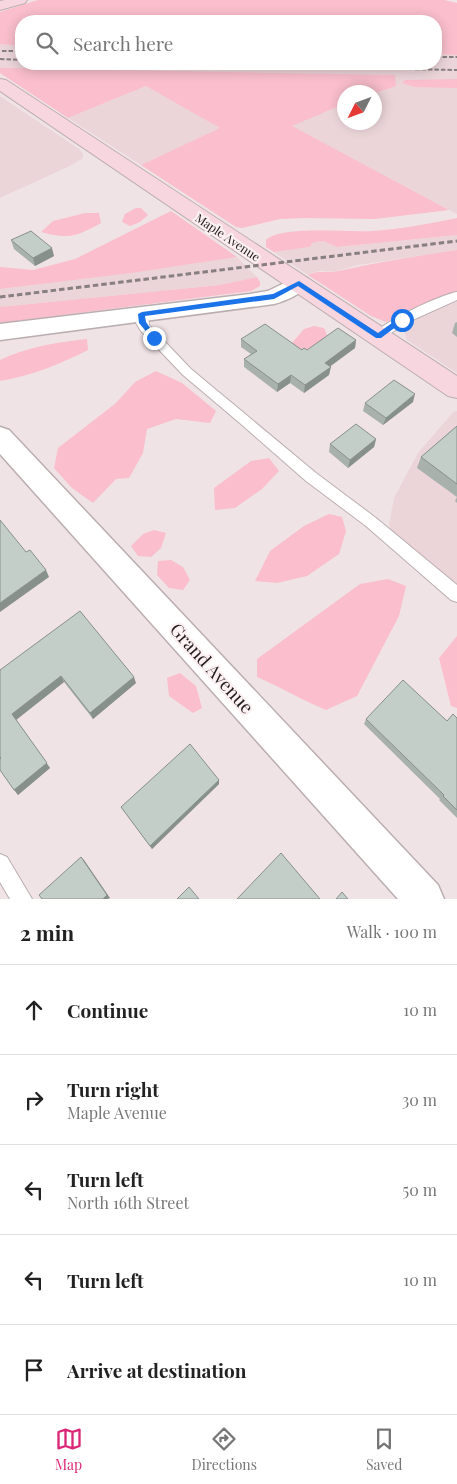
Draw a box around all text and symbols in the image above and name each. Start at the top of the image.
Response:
search box [15,15,442,70]
icon: search [33,29,61,57]
text: Search here [73,30,173,56]
north arrow [337,85,382,130]
street label: Maple Avenue [192,209,264,265]
route start [391,309,414,332]
route end [143,327,166,350]
street label: Grand Avenue [165,618,259,718]
text: 2 min [20,918,74,946]
text: Walk · 100 m [347,921,437,942]
icon: ahead [20,996,48,1024]
text: Continue [67,997,148,1023]
text: 10 m [403,999,437,1020]
text: Turn right [67,1076,159,1102]
icon: right [20,1086,48,1114]
text: 30 m [402,1089,437,1110]
text: Maple Avenue [67,1102,167,1123]
text: Turn left [67,1166,144,1192]
icon: left [20,1176,48,1204]
text: 50 m [403,1179,437,1200]
text: North 16th Street [67,1192,189,1213]
icon: left [20,1266,48,1294]
text: Turn left [67,1267,144,1293]
text: 10 m [403,1269,437,1290]
icon: arrive [20,1356,48,1384]
text: Arrive at destination [67,1357,247,1383]
tab: Map [55,1425,83,1474]
tab: Directions [192,1425,257,1474]
tab: Saved [366,1425,402,1474]

